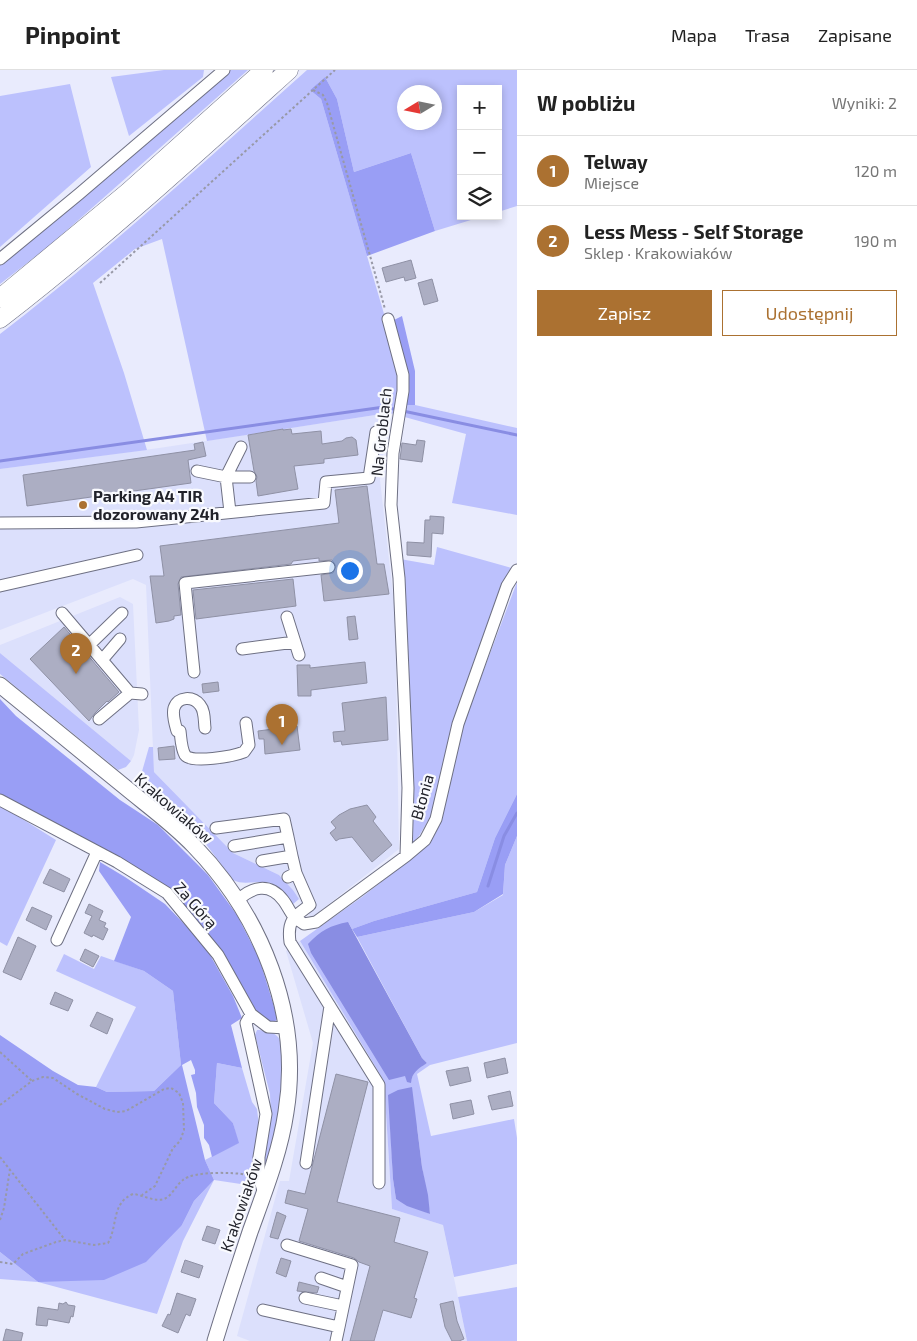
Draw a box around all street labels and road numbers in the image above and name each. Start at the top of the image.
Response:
street label: Na Groblach [366,387,395,477]
street label: Krakowiaków [131,768,217,847]
street label: Błonia [406,772,437,822]
street label: Za Górą [171,878,222,932]
street label: Krakowiaków [216,1156,265,1254]

